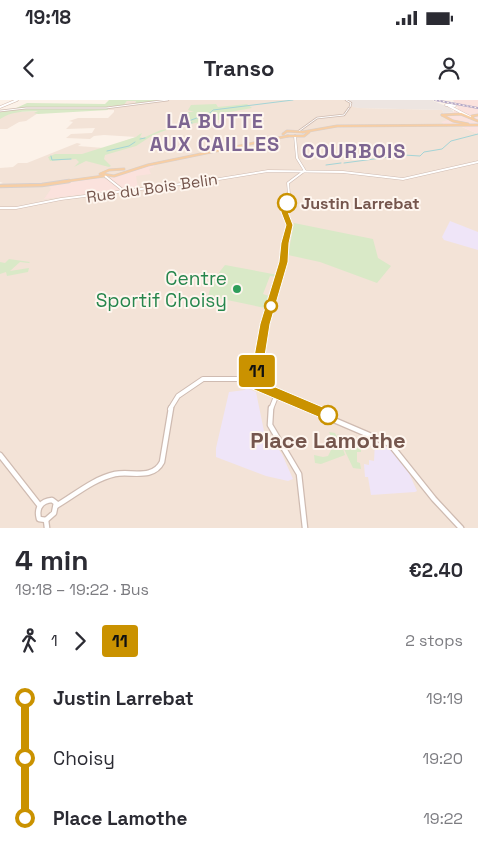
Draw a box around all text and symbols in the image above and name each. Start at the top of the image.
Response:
text: 19:18 [25,5,71,30]
icon: back [15,54,43,82]
text: Transo [203,54,275,82]
icon: person [435,54,463,82]
district label: LA BUTTE AUX CAILLES [150,108,280,157]
district label: COURBOIS [302,138,406,164]
street label: Rue du Bois Belin [85,168,219,208]
marker: Justin Larrebat [277,193,297,213]
place label: Justin Larrebat [301,193,419,214]
place label: Centre Sportif Choisy [96,266,227,313]
marker: Centre Sportif Choisy [231,283,243,295]
unlabelled marker [264,299,278,313]
line badge: 11 [234,355,280,387]
text: 11 [249,359,265,382]
marker: Place Lamothe [318,405,338,425]
place label: Place Lamothe [250,426,406,454]
text: 4 min [15,542,89,578]
text: €2.40 [409,558,463,583]
text: 19:18 – 19:22 · Bus [15,579,149,600]
icon: walk [15,627,43,655]
icon: forward [66,627,94,655]
text: 11 [112,629,128,652]
text: 1 [51,630,58,651]
text: 2 stops [405,630,463,651]
text: Justin Larrebat [53,686,194,711]
text: 19:19 [426,688,463,709]
text: Choisy [53,746,115,771]
text: 19:20 [423,748,463,769]
text: Place Lamothe [53,806,187,831]
text: 19:22 [423,808,463,829]

